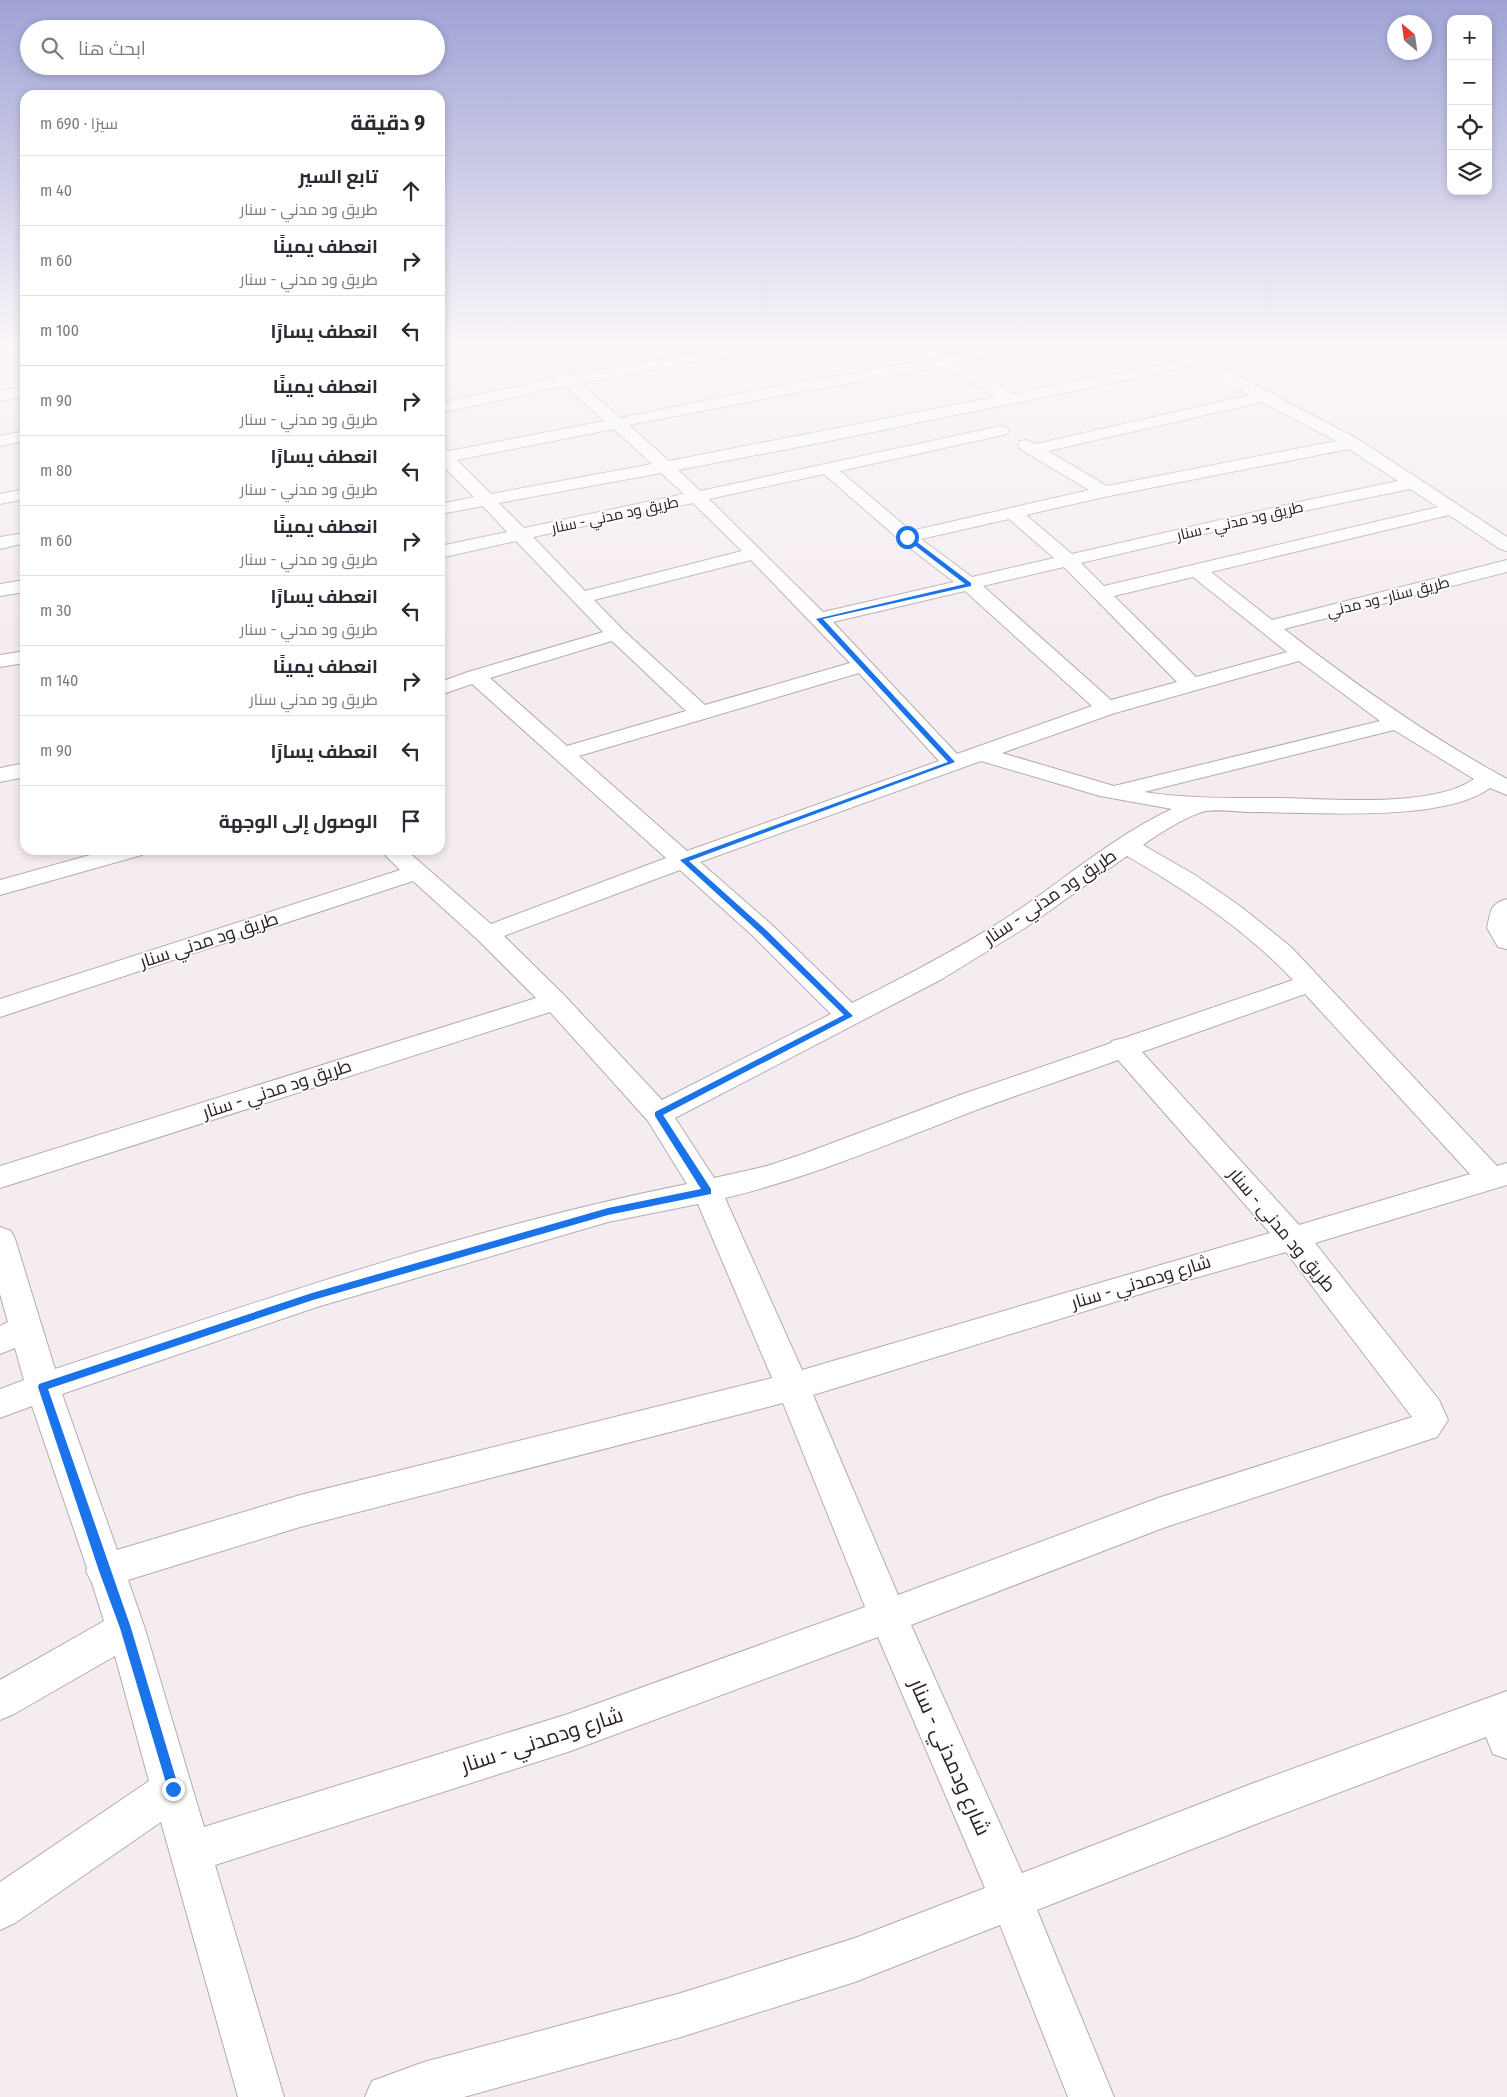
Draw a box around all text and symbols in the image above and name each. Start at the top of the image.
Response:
north arrow [1387,15,1432,60]
map controls [1447,15,1492,195]
button: + [1447,15,1492,60]
search box [20,20,445,75]
icon: search [38,34,66,62]
text: ابحث هنا [78,37,146,60]
button: − [1447,60,1492,105]
button: locate [1447,105,1492,150]
text: 9 دقيقة [350,110,425,136]
text: سيرًا · 690 m [40,114,118,133]
button: layers [1447,150,1492,195]
text: تابع السير [299,165,378,188]
icon: ahead [397,177,425,205]
text: 40 m [40,181,72,200]
text: طريق ود مدني - سنار [240,200,378,219]
text: انعطف يمينًا [273,235,378,258]
icon: right [397,247,425,275]
text: 60 m [40,251,72,270]
text: طريق ود مدني - سنار [240,270,378,289]
icon: left [397,317,425,345]
text: انعطف يسارًا [270,320,378,343]
text: 100 m [40,321,79,340]
text: انعطف يمينًا [273,375,378,398]
icon: right [397,387,425,415]
text: 90 m [40,391,72,410]
text: طريق ود مدني - سنار [240,410,378,429]
text: انعطف يسارًا [270,445,378,468]
icon: left [397,457,425,485]
text: 80 m [40,461,72,480]
text: طريق ود مدني - سنار [240,480,378,499]
street label: طريق ود مدني - سنار [549,493,681,540]
street label: طريق ود مدني - سنار [1174,498,1306,547]
text: انعطف يمينًا [273,515,378,538]
route start [896,526,919,549]
icon: right [397,527,425,555]
text: 60 m [40,531,72,550]
text: طريق ود مدني - سنار [240,550,378,569]
street label: طريق سنار- ود مدني [1325,573,1452,624]
text: انعطف يسارًا [270,585,378,608]
icon: left [397,597,425,625]
text: 30 m [40,601,72,620]
text: طريق ود مدني - سنار [240,620,378,639]
text: انعطف يمينًا [273,655,378,678]
icon: right [397,667,425,695]
text: 140 m [40,671,78,690]
text: طريق ود مدني سنار [250,690,378,709]
icon: left [397,737,425,765]
text: انعطف يسارًا [270,740,378,763]
text: 90 m [40,741,72,760]
icon: arrive [397,807,425,835]
text: الوصول إلى الوجهة [219,810,378,833]
street label: طريق ود مدني - سنار [979,844,1122,953]
street label: طريق ود مدني سنار [136,907,282,976]
street label: طريق ود مدني - سنار [199,1055,355,1127]
street label: طريق ود مدني - سنار [1221,1163,1340,1298]
street label: شارع ودمدني - سنار [1068,1250,1214,1317]
street label: شارع ودمدني - سنار [901,1674,996,1841]
street label: شارع ودمدني - سنار [457,1702,627,1782]
route end [162,1778,185,1801]

